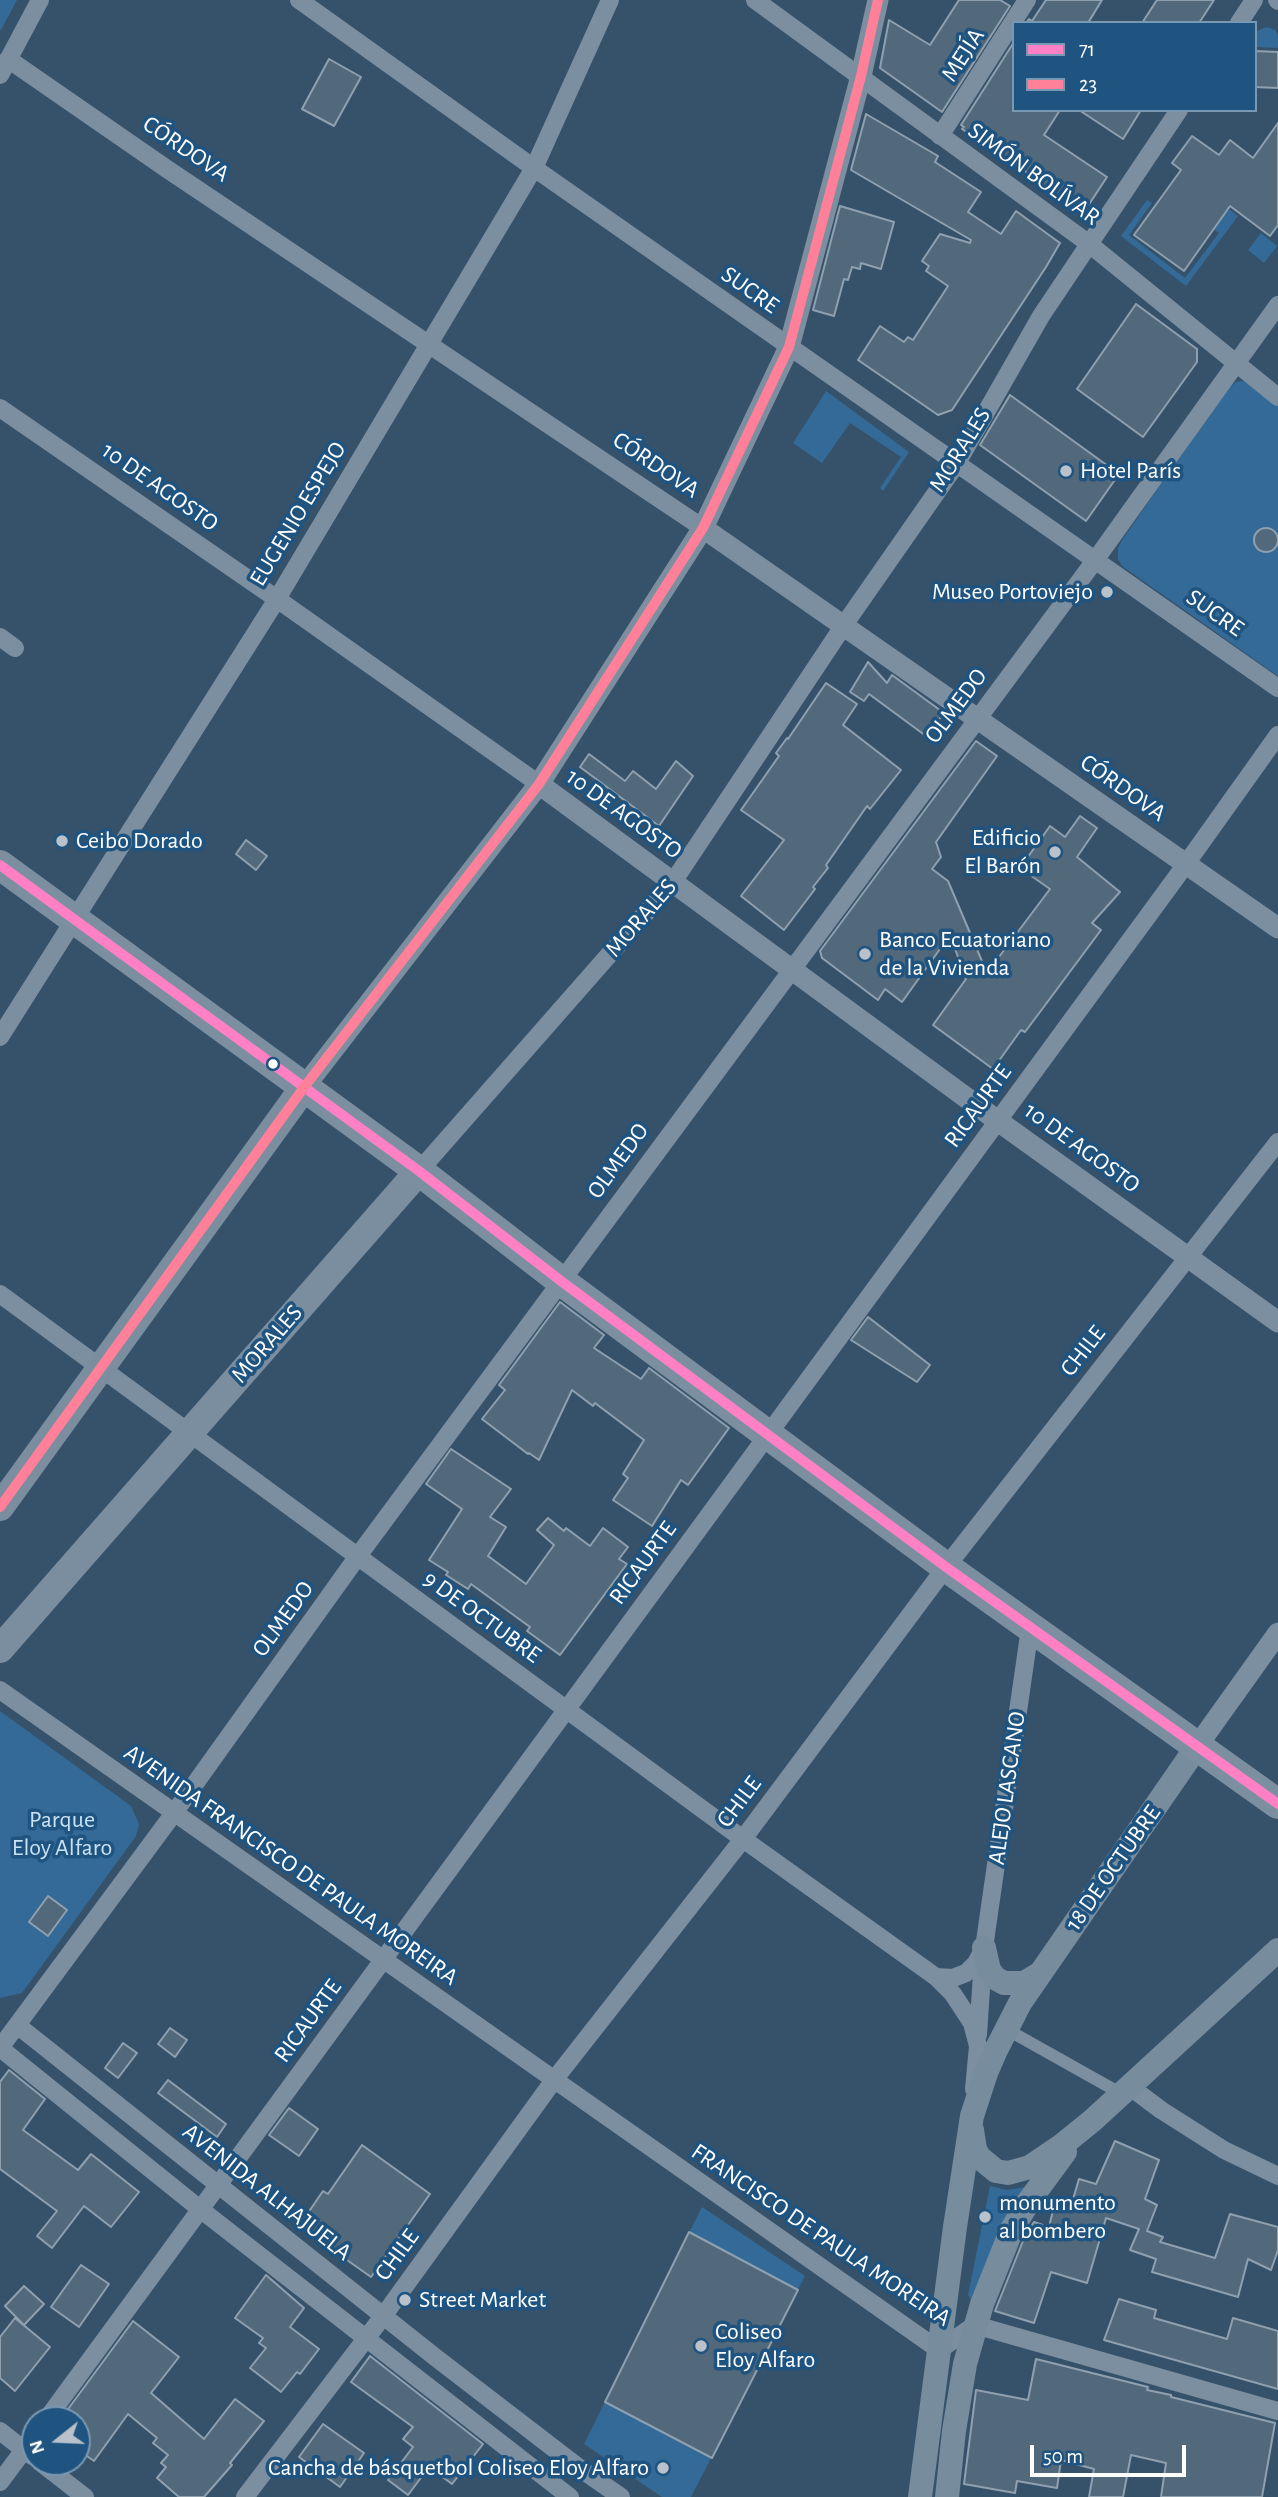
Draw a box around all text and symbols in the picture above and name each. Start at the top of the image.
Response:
legend [1012,21,1257,112]
street label: MEJÍA [935,23,991,87]
text: 71 [1079,39,1095,60]
text: 23 [1079,74,1097,95]
street label: CÓRDOVA [137,110,235,188]
street label: SIMÓN BOLÍVAR [962,116,1106,232]
street label: SUCRE [716,260,784,320]
street label: MORALES [923,402,997,498]
street label: CÓRDOVA [607,426,705,504]
street label: 10 DE AGOSTO [96,436,224,538]
street label: EUGENIO ESPEJO [244,437,352,591]
place label: Hotel París [1080,457,1181,485]
marker: Hotel París [1058,463,1074,479]
place label: Museo Portoviejo [932,578,1093,606]
street label: SUCRE [1181,583,1249,643]
marker: Museo Portoviejo [1099,584,1115,600]
street label: OLMEDO [918,663,994,749]
street label: CÓRDOVA [1074,748,1172,828]
street label: 10 DE AGOSTO [560,762,688,866]
place label: Edificio El Barón [964,824,1041,880]
place label: Ceibo Dorado [76,827,203,855]
marker: Ceibo Dorado [54,833,70,849]
marker: Edificio El Barón [1047,844,1063,860]
street label: MORALES [599,873,683,963]
place label: Banco Ecuatoriano de la Vivienda [879,926,1051,982]
marker: Banco Ecuatoriano de la Vivienda [857,946,873,962]
unlabelled marker [266,1057,280,1071]
street label: RICAURTE [938,1059,1018,1153]
street label: 10 DE AGOSTO [1018,1096,1146,1200]
street label: OLMEDO [581,1118,655,1204]
street label: MORALES [225,1299,309,1389]
street label: CHILE [1054,1320,1112,1382]
street label: RICAURTE [603,1516,683,1610]
street label: 9 DE OCTUBRE [417,1565,547,1669]
street label: OLMEDO [246,1576,320,1662]
street label: ALEJO LASCANO [982,1710,1032,1866]
street label: AVENIDA FRANCISCO DE PAULA MOREIRA [118,1738,464,1992]
street label: CHILE [710,1771,768,1833]
street label: 18 DE OCTUBRE [1059,1800,1167,1936]
park label: Parque Eloy Alfaro [12,1806,112,1862]
street label: RICAURTE [268,1974,348,2068]
street label: AVENIDA ALHAJUELA [177,2117,357,2267]
street label: FRANCISCO DE PAULA MOREIRA [686,2137,956,2333]
place label: monumento al bombero [999,2189,1116,2245]
marker: monumento al bombero [977,2209,993,2225]
street label: CHILE [369,2224,425,2286]
place label: Street Market [419,2286,546,2314]
marker: Street Market [397,2292,413,2308]
place label: Coliseo Eloy Alfaro [715,2318,815,2374]
marker: Coliseo Eloy Alfaro [693,2338,709,2354]
north arrow [21,2406,91,2476]
scale bar [1033,2430,1189,2474]
text: N [26,2438,49,2456]
text: 50 m [1043,2446,1083,2467]
place label: Cancha de básquetbol Coliseo Eloy Alfaro [268,2454,649,2482]
marker: Cancha de básquetbol Coliseo Eloy Alfaro [655,2460,671,2476]

